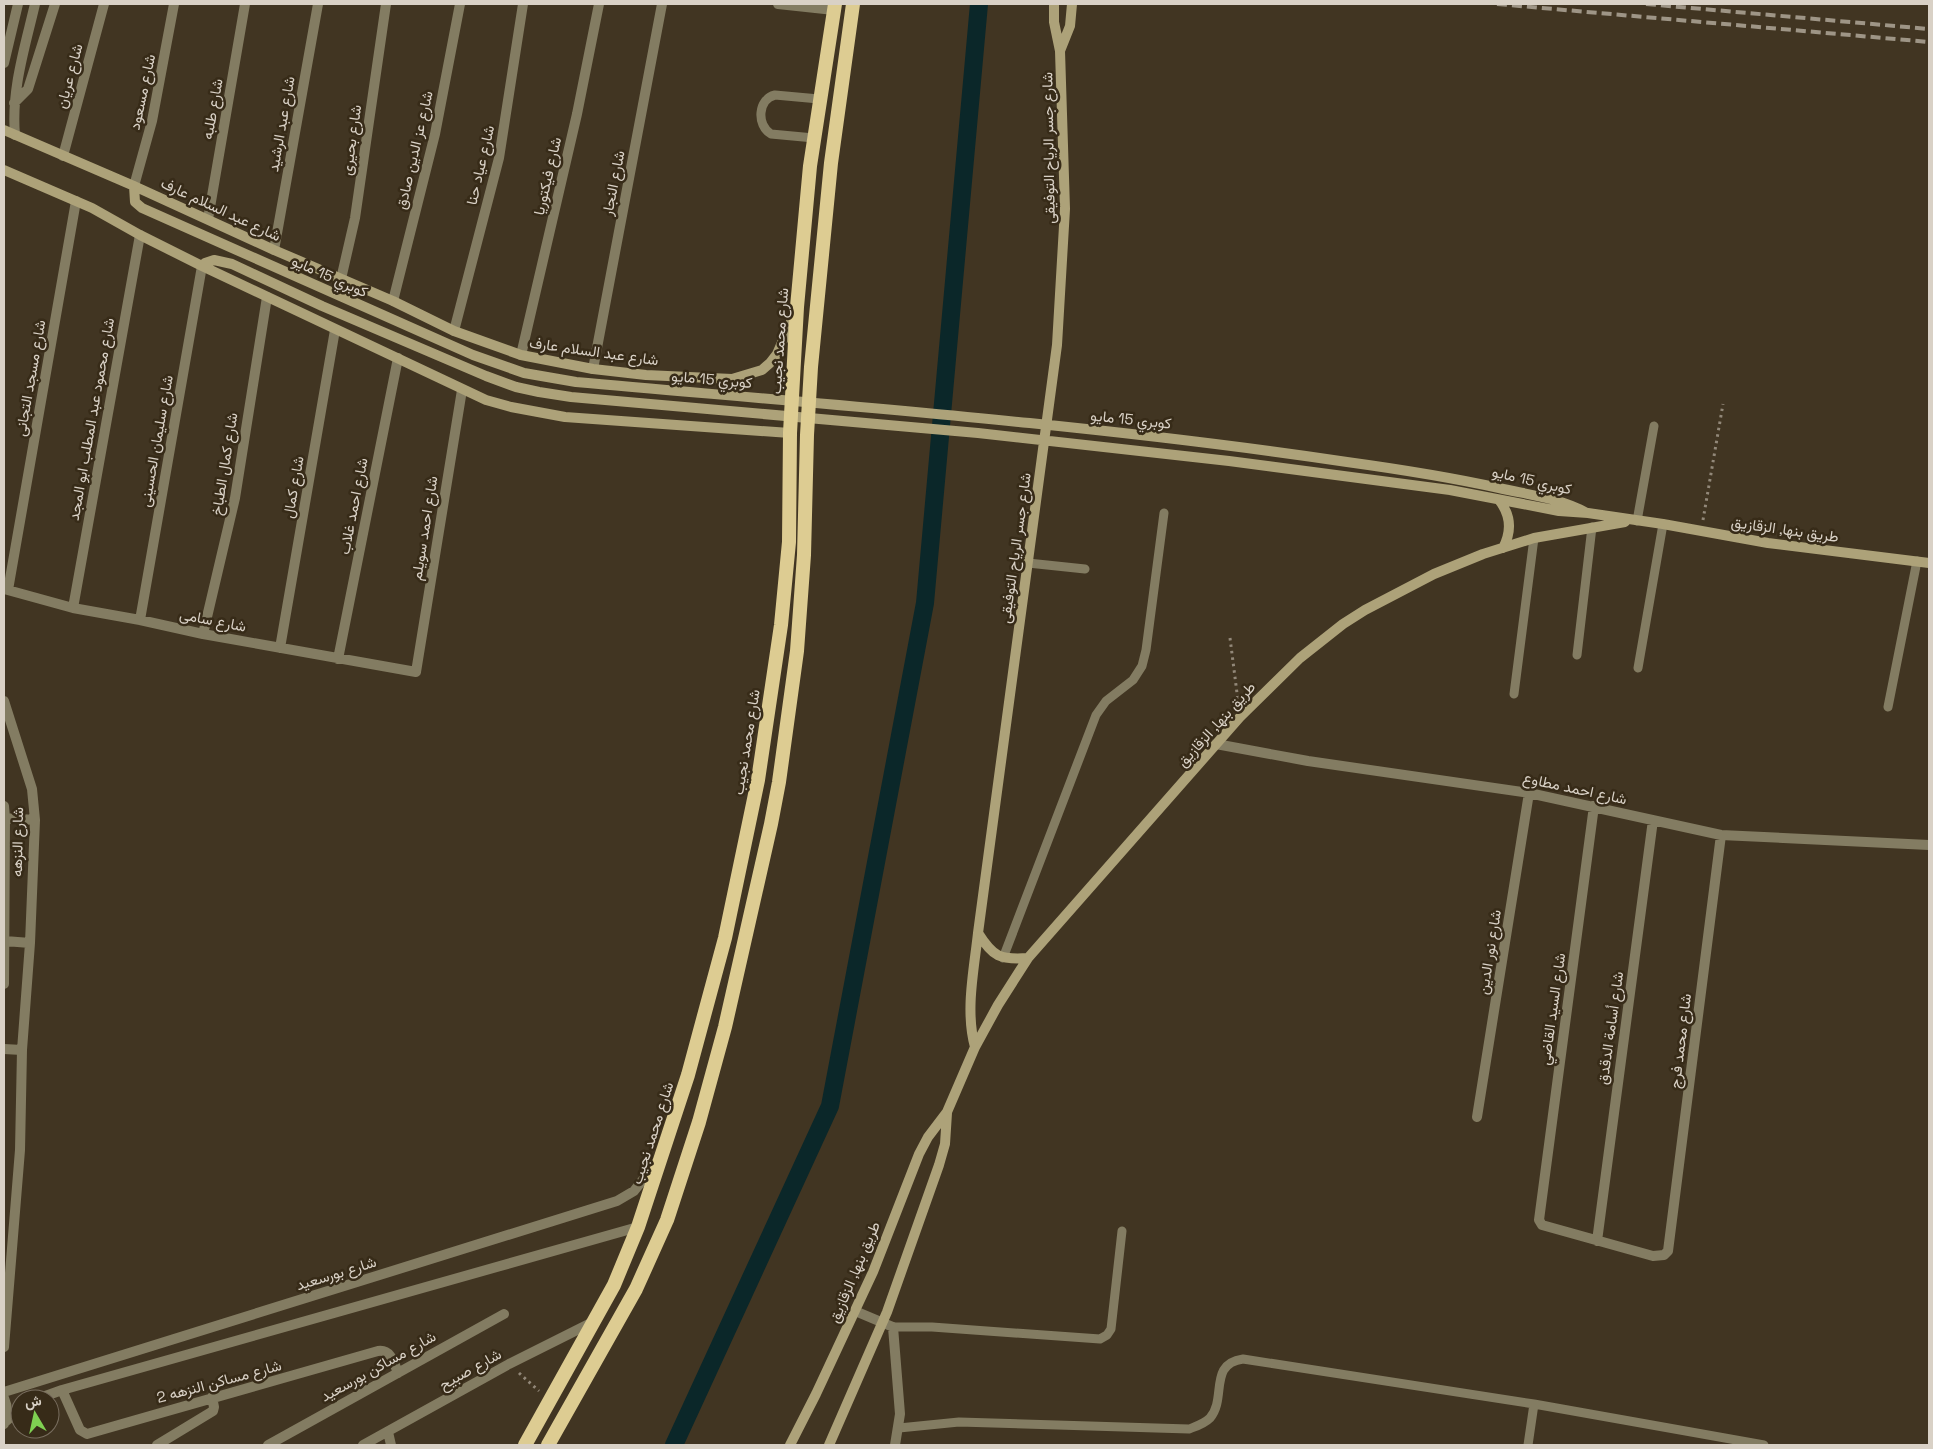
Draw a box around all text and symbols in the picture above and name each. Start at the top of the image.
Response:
street label: شارع عريان [51,41,89,111]
street label: شارع مسعود [125,52,161,132]
street label: شارع جسر الرياح التوفيقى [1037,72,1061,224]
street label: شارع عبد الرشيد [263,75,301,174]
street label: شارع طلبه [197,77,229,141]
street label: شارع عز الدين صادق [391,89,439,212]
street label: شارع بحيرى [337,103,367,177]
street label: شارع عياد حنا [462,123,500,207]
street label: شارع فيكتوريا [529,135,567,217]
street label: شارع النجار [597,149,631,219]
street label: شارع عبد السلام عارف [157,173,284,247]
street label: كوبري 15 مايو [287,251,371,305]
street label: شارع محمد نجيب [766,287,794,395]
street label: شارع محمود عبد المطلب ابو المجد [64,316,120,522]
street label: شارع مسجد التجانى [10,318,52,438]
street label: شارع عبد السلام عارف [528,333,660,371]
street label: كوبري 15 مايو [670,366,754,396]
street label: شارع سليمان الحسينى [135,373,179,509]
street label: كوبري 15 مايو [1089,405,1173,437]
street label: شارع كمال الطباخ [207,411,243,517]
street label: شارع كمال [278,454,310,520]
street label: شارع احمد غلاب [334,456,374,556]
street label: كوبري 15 مايو [1489,462,1574,502]
street label: شارع جسر الرياح التوفيقى [995,471,1037,625]
street label: شارع احمد سويلم [406,474,444,582]
street label: طريق بنها, الزقازيق [1730,512,1840,547]
street label: شارع سامى [178,604,248,638]
street label: طريق بنها, الزقازيق [1173,677,1260,771]
street label: شارع محمد نجيب [728,688,766,796]
street label: شارع احمد مطاوع [1521,768,1629,810]
street label: شارع النزهه [7,807,29,877]
street label: شارع نور الدين [1473,908,1507,996]
street label: شارع السيد القاضي [1535,951,1573,1067]
street label: شارع أسامة الدقدق [1593,970,1629,1086]
street label: شارع محمد فرج [1665,992,1697,1090]
street label: شارع محمد نجيب [627,1079,679,1187]
street label: طريق بنها, الزقازيق [824,1218,885,1326]
street label: شارع بورسعيد [294,1252,379,1296]
street label: شارع مساكن بورسعيد [317,1326,440,1407]
street label: شارع صبيح [436,1344,506,1396]
street label: شارع مساكن النزهه 2 [154,1355,284,1409]
north arrow [10,1389,60,1439]
text: ش [23,1391,43,1411]

